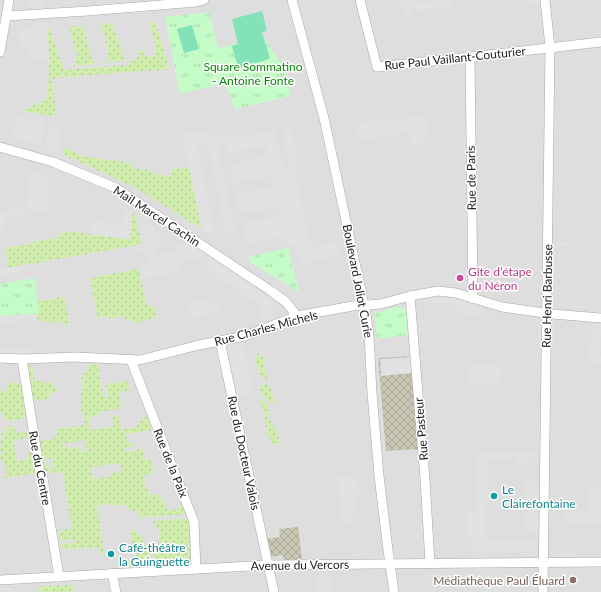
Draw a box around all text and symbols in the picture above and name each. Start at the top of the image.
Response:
street label: Rue Paul Vaillant-Couturier [384,43,527,73]
park label: Square Sommatino - Antoine Fonte [203,59,303,88]
street label: Rue de Paris [463,145,479,211]
street label: Mail Marcel Cachin [111,182,203,250]
street label: Boulevard Joliot Curie [340,223,376,339]
street label: Rue Henri Barbusse [539,244,555,348]
place label: Gîte d’étape du Néron [468,264,532,293]
marker: Gîte d’étape du Néron [455,273,465,283]
street label: Rue Charles Michels [213,307,319,349]
street label: Rue du Docteur Valois [225,395,263,511]
street label: Rue Pasteur [411,396,431,461]
street label: Rue de la Paix [150,426,192,500]
street label: Rue du Centre [25,430,55,506]
place label: Le Clairefontaine [502,482,576,511]
marker: Le Clairefontaine [489,491,499,501]
place label: Café-théâtre la Guinguette [119,540,190,569]
marker: Café-théâtre la Guinguette [106,549,116,559]
street label: Avenue du Vercors [251,557,349,573]
place label: Médiathèque Paul Éluard [433,573,565,588]
marker: Médiathèque Paul Éluard [568,575,578,585]

